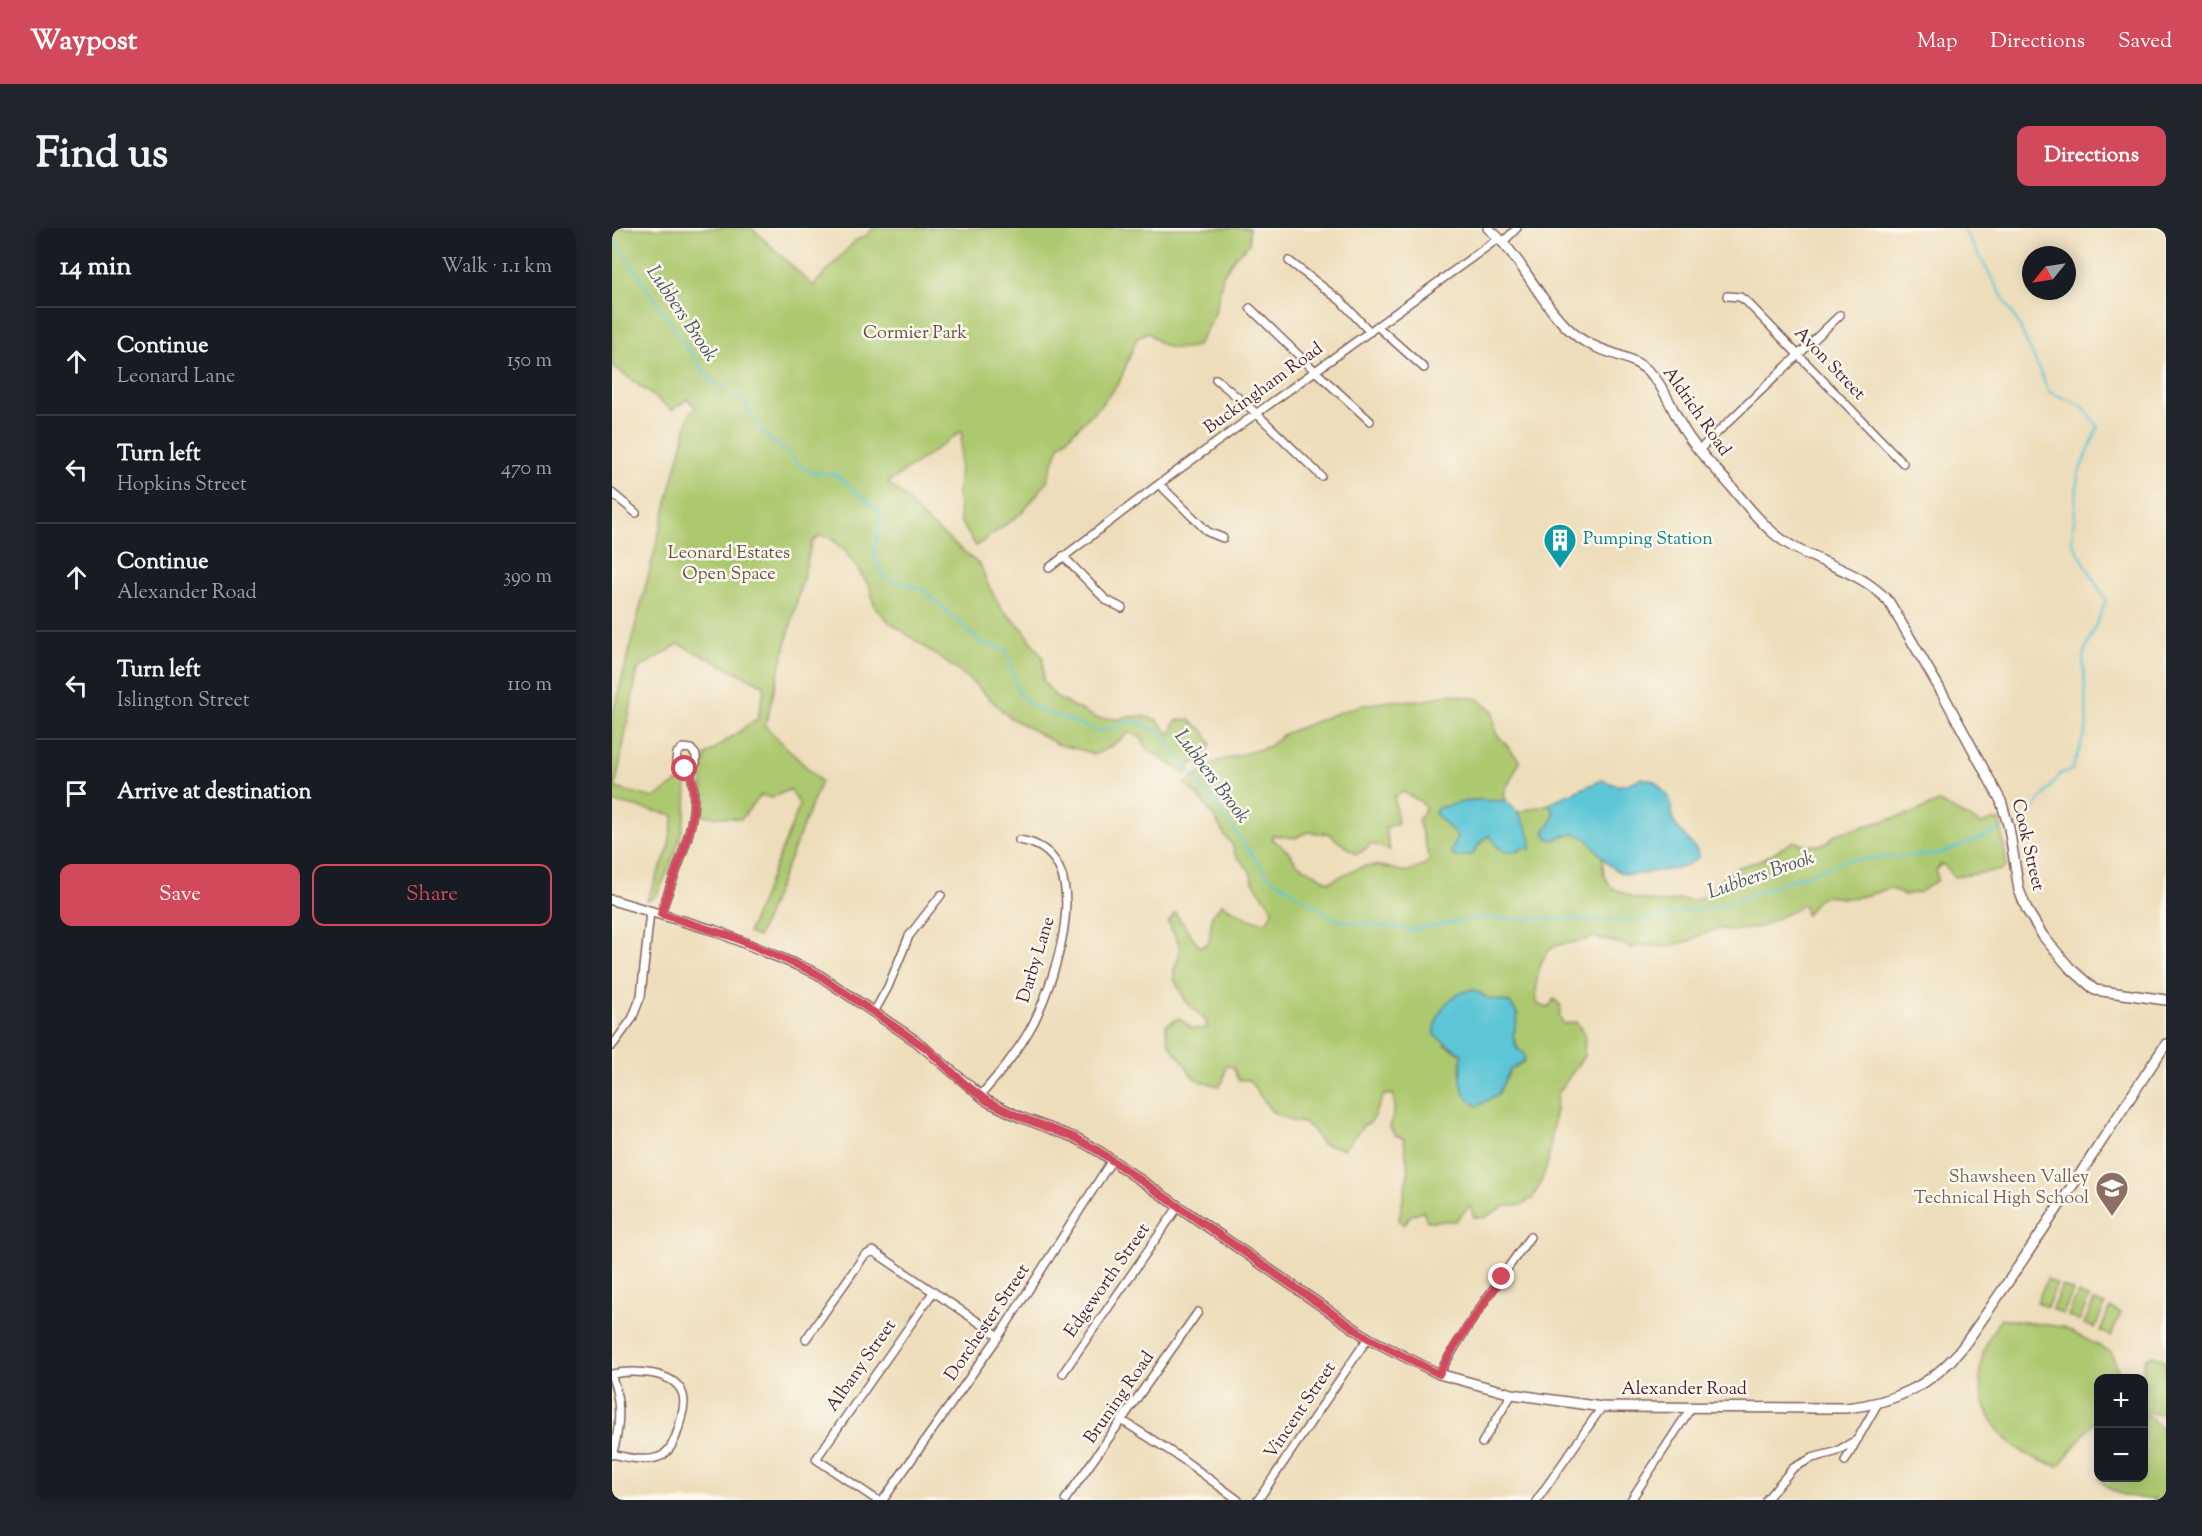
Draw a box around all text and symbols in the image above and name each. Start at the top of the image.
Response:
text: Waypost [30,22,137,62]
text: Map [1917,27,1957,57]
text: Directions [1990,27,2085,57]
text: Saved [2118,27,2172,57]
text: Find us [36,126,168,186]
button: Directions [2017,126,2166,186]
north arrow [2022,246,2076,300]
text: 14 min [60,249,132,286]
text: Walk · 1.1 km [441,253,552,282]
water label: Lubbers Brook [638,260,724,368]
park label: Cormier Park [863,321,967,347]
street label: Avon Street [1787,321,1871,407]
text: Continue [117,331,208,363]
street label: Buckingham Road [1199,337,1329,441]
icon: ahead [60,345,93,378]
text: 150 m [507,347,552,376]
street label: Aldrich Road [1655,362,1737,462]
text: Leonard Lane [117,363,235,392]
text: Turn left [117,439,200,471]
icon: left [60,453,93,486]
text: 470 m [501,455,552,484]
text: Hopkins Street [117,471,247,500]
building icon: Pumping Station [1542,522,1578,569]
place label: Pumping Station [1583,527,1713,553]
park label: Leonard Estates Open Space [668,541,790,588]
text: Continue [117,547,208,579]
icon: ahead [60,561,93,594]
text: 390 m [503,563,552,592]
text: Alexander Road [117,579,257,608]
text: Turn left [117,655,200,687]
icon: left [60,669,93,702]
text: 110 m [507,671,552,700]
text: Islington Street [117,687,250,716]
water label: Lubbers Brook [1166,724,1256,830]
route start [671,755,697,781]
icon: arrive [60,777,93,810]
text: Arrive at destination [117,777,312,809]
street label: Cook Street [2004,796,2050,894]
water label: Lubbers Brook [1704,844,1818,908]
button: Save [60,864,300,926]
button: Share [312,864,552,926]
street label: Darby Lane [1012,914,1062,1006]
place label: Shawsheen Valley Technical High School [1914,1165,2089,1212]
school or university icon: Shawsheen Valley Technical High School [2094,1170,2130,1217]
street label: Edgeworth Street [1059,1219,1157,1343]
street label: Dorchester Street [939,1259,1037,1387]
route end [1488,1263,1514,1289]
street label: Albany Street [821,1315,903,1417]
street label: Bruning Road [1078,1346,1162,1450]
street label: Vincent Street [1259,1357,1343,1465]
map controls [2094,1374,2148,1482]
button: + [2094,1374,2148,1428]
street label: Alexander Road [1621,1377,1747,1403]
button: − [2094,1428,2148,1482]

